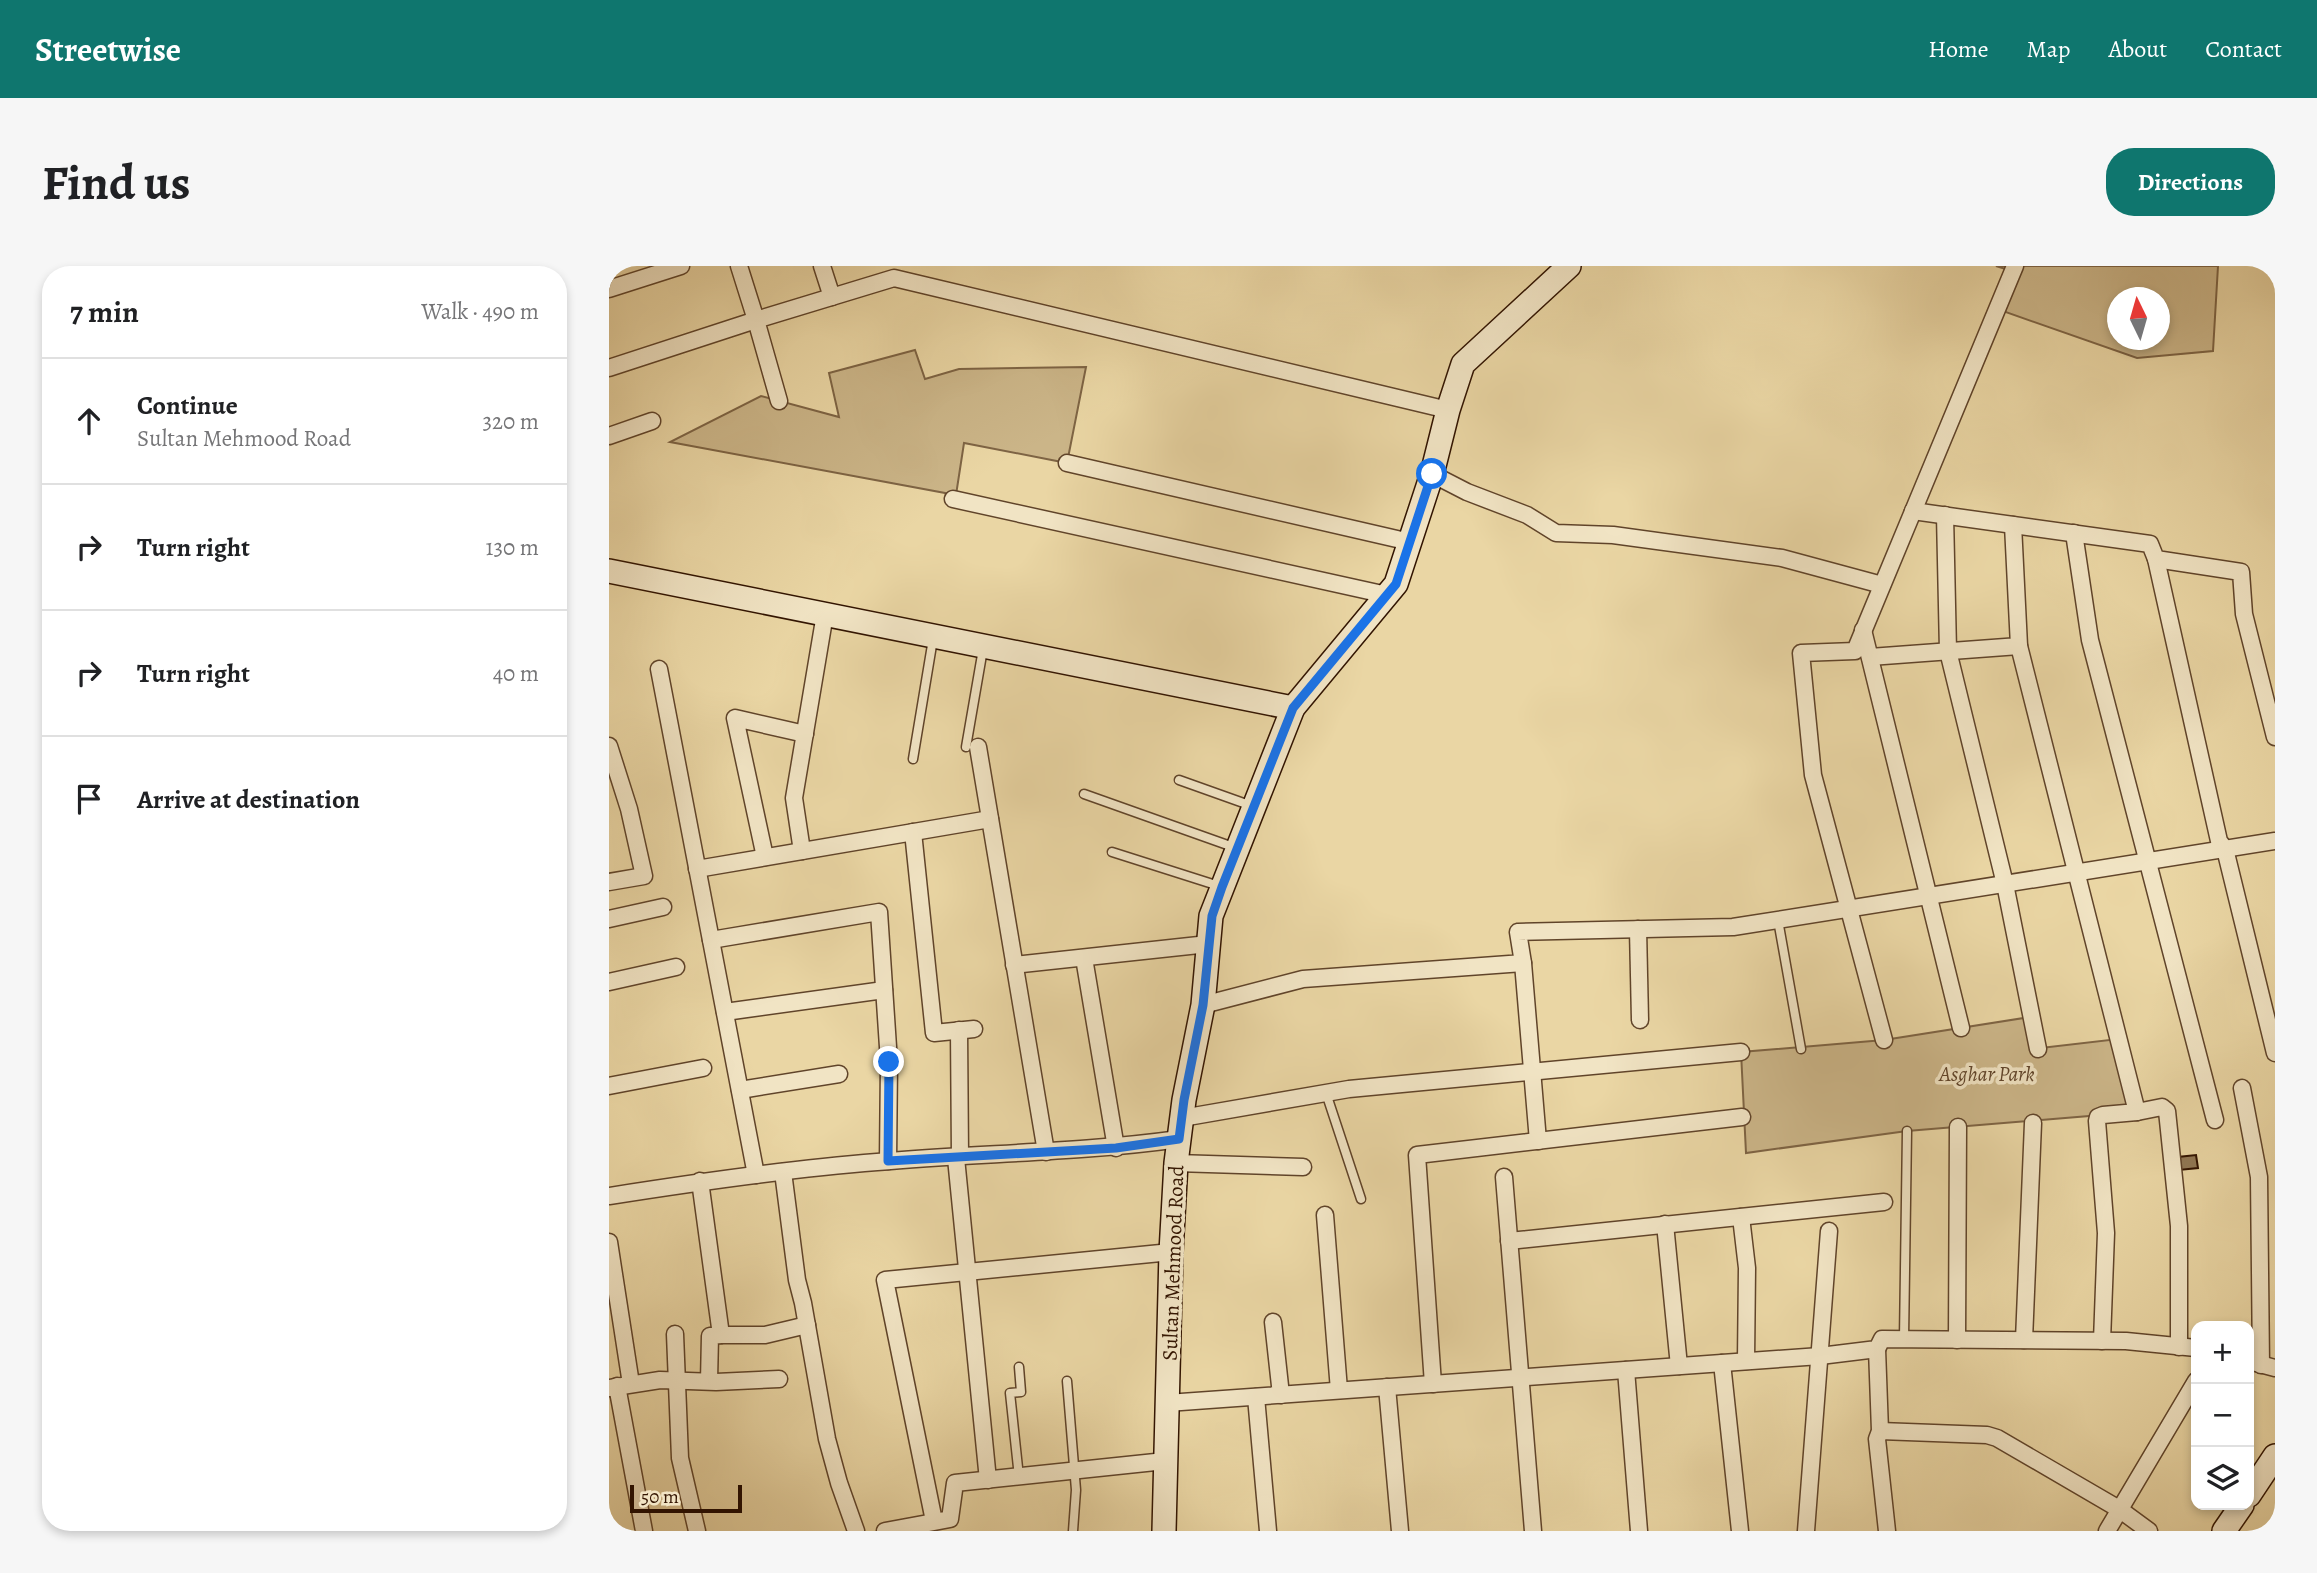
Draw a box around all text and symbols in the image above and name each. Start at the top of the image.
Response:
text: Streetwise [35,27,181,72]
text: Home [1928,33,1989,65]
text: Map [2027,33,2071,65]
text: About [2109,33,2167,65]
text: Contact [2205,33,2282,65]
button: Directions [2106,148,2275,216]
text: Find us [42,149,190,216]
north arrow [2107,287,2170,350]
text: 7 min [70,292,139,332]
text: Walk · 490 m [421,296,539,327]
text: Continue [137,388,238,423]
icon: ahead [70,402,108,440]
text: 320 m [483,406,539,437]
text: Sultan Mehmood Road [137,423,351,454]
route start [1416,458,1447,489]
icon: right [70,528,108,566]
text: Turn right [137,530,250,565]
text: 130 m [486,532,539,563]
icon: right [70,654,108,692]
text: Turn right [137,656,250,691]
text: 40 m [493,658,539,689]
icon: arrive [70,780,108,818]
text: Arrive at destination [137,782,360,817]
route end [873,1046,904,1077]
park label: Asghar Park [1938,1060,2035,1088]
street label: Sultan Mehmood Road [1156,1164,1190,1361]
map controls [2191,1321,2254,1510]
button: + [2191,1321,2254,1384]
button: − [2191,1384,2254,1447]
button: layers [2191,1447,2254,1510]
scale bar [630,1482,742,1514]
text: 50 m [641,1484,679,1510]

